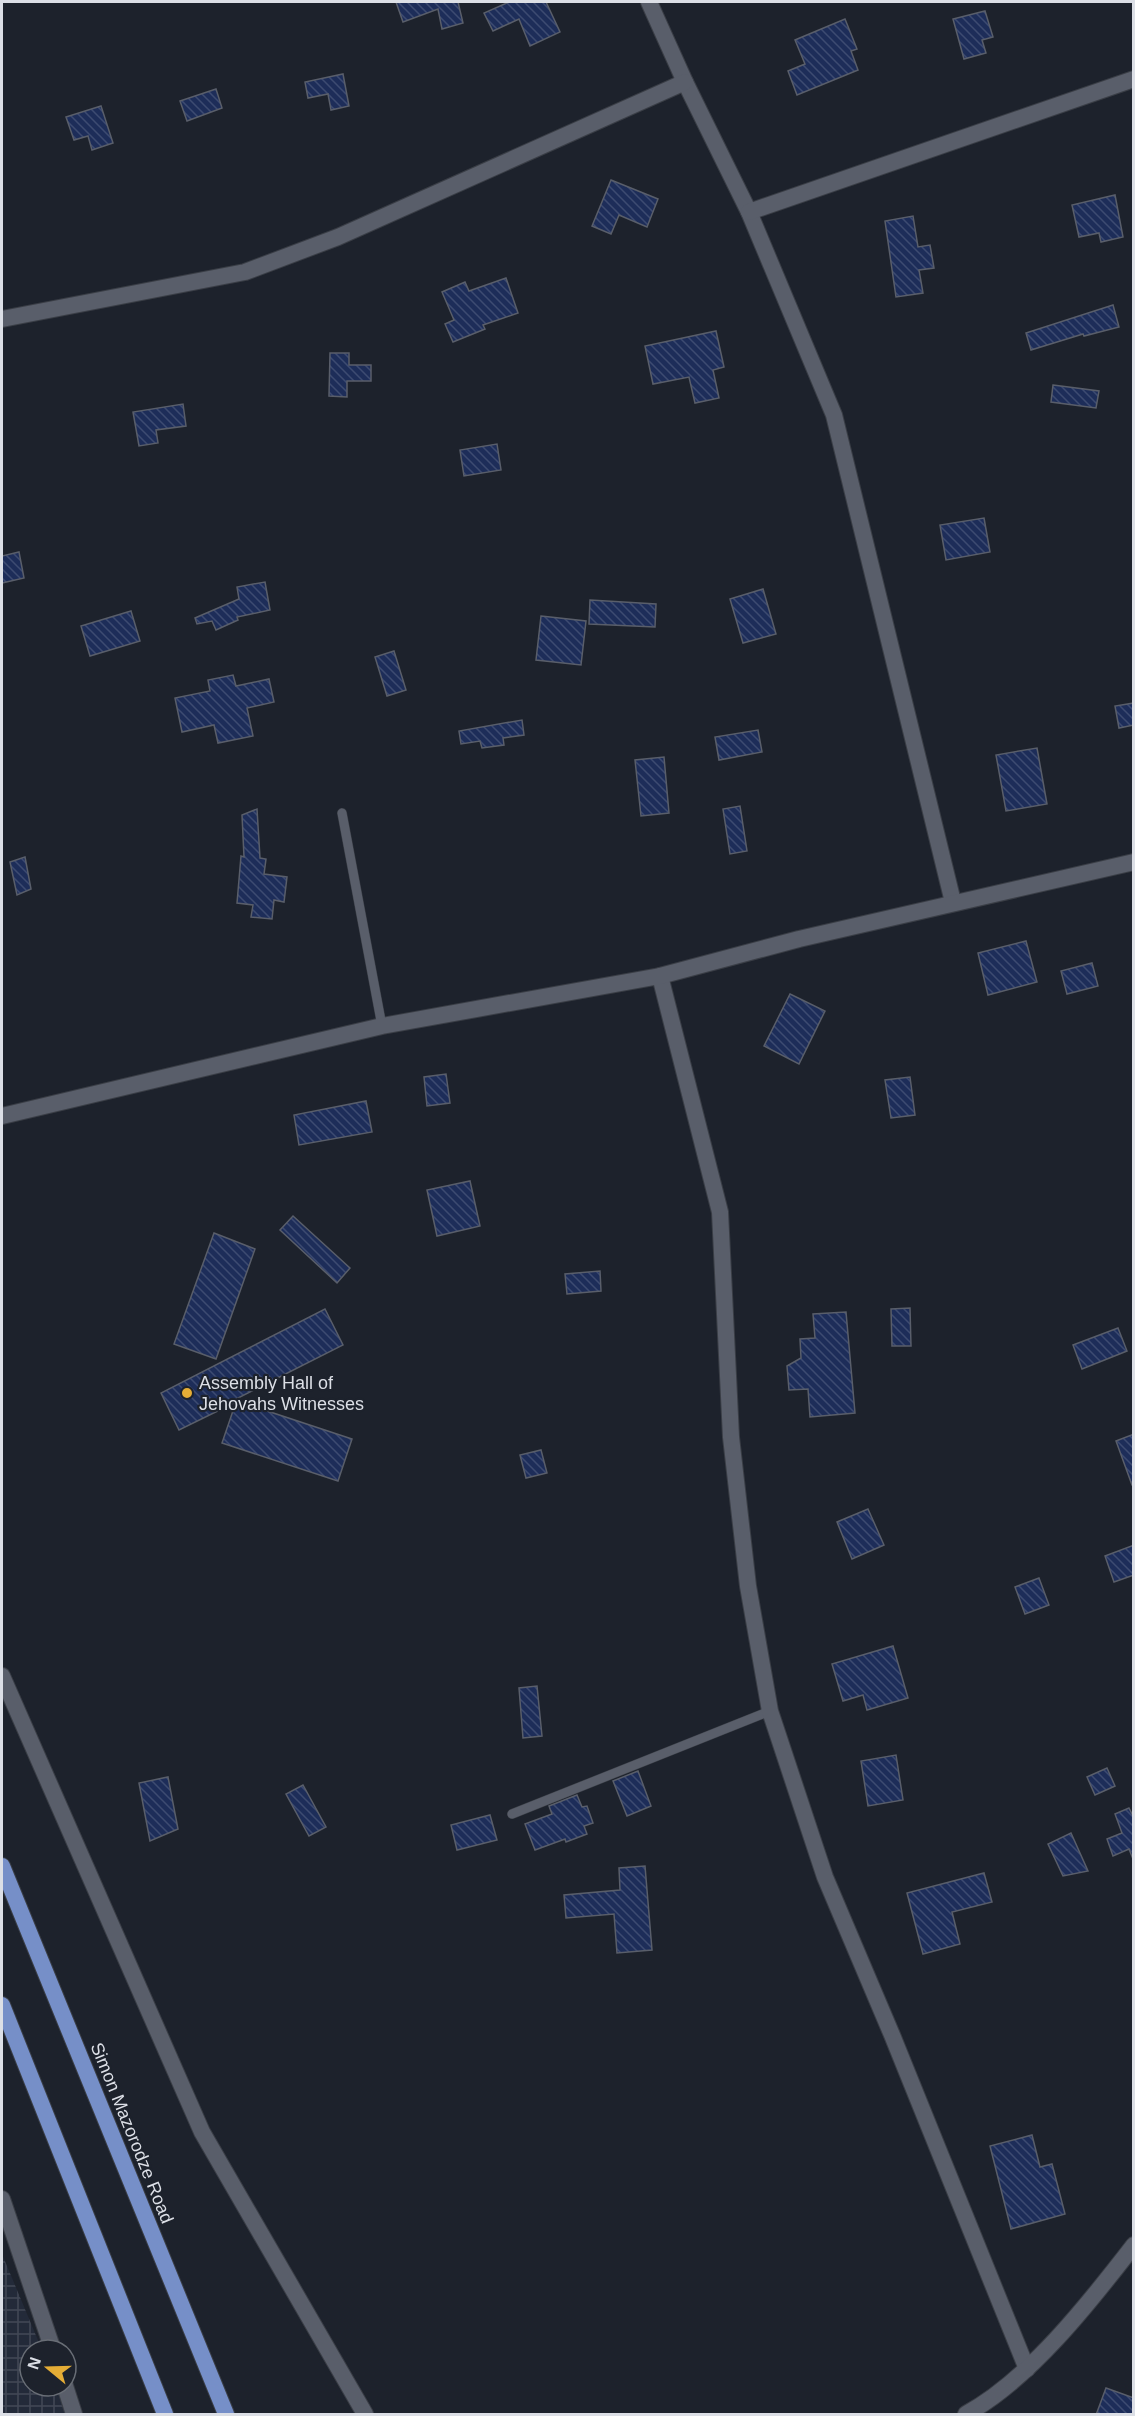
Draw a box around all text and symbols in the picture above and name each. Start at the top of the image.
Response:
place label: Assembly Hall of Jehovahs Witnesses [199,1373,364,1414]
marker: Assembly Hall of Jehovahs Witnesses [180,1386,194,1400]
street label: Simon Mazorodze Road [87,2040,177,2226]
north arrow [18,2338,78,2398]
text: N [24,2355,44,2372]

